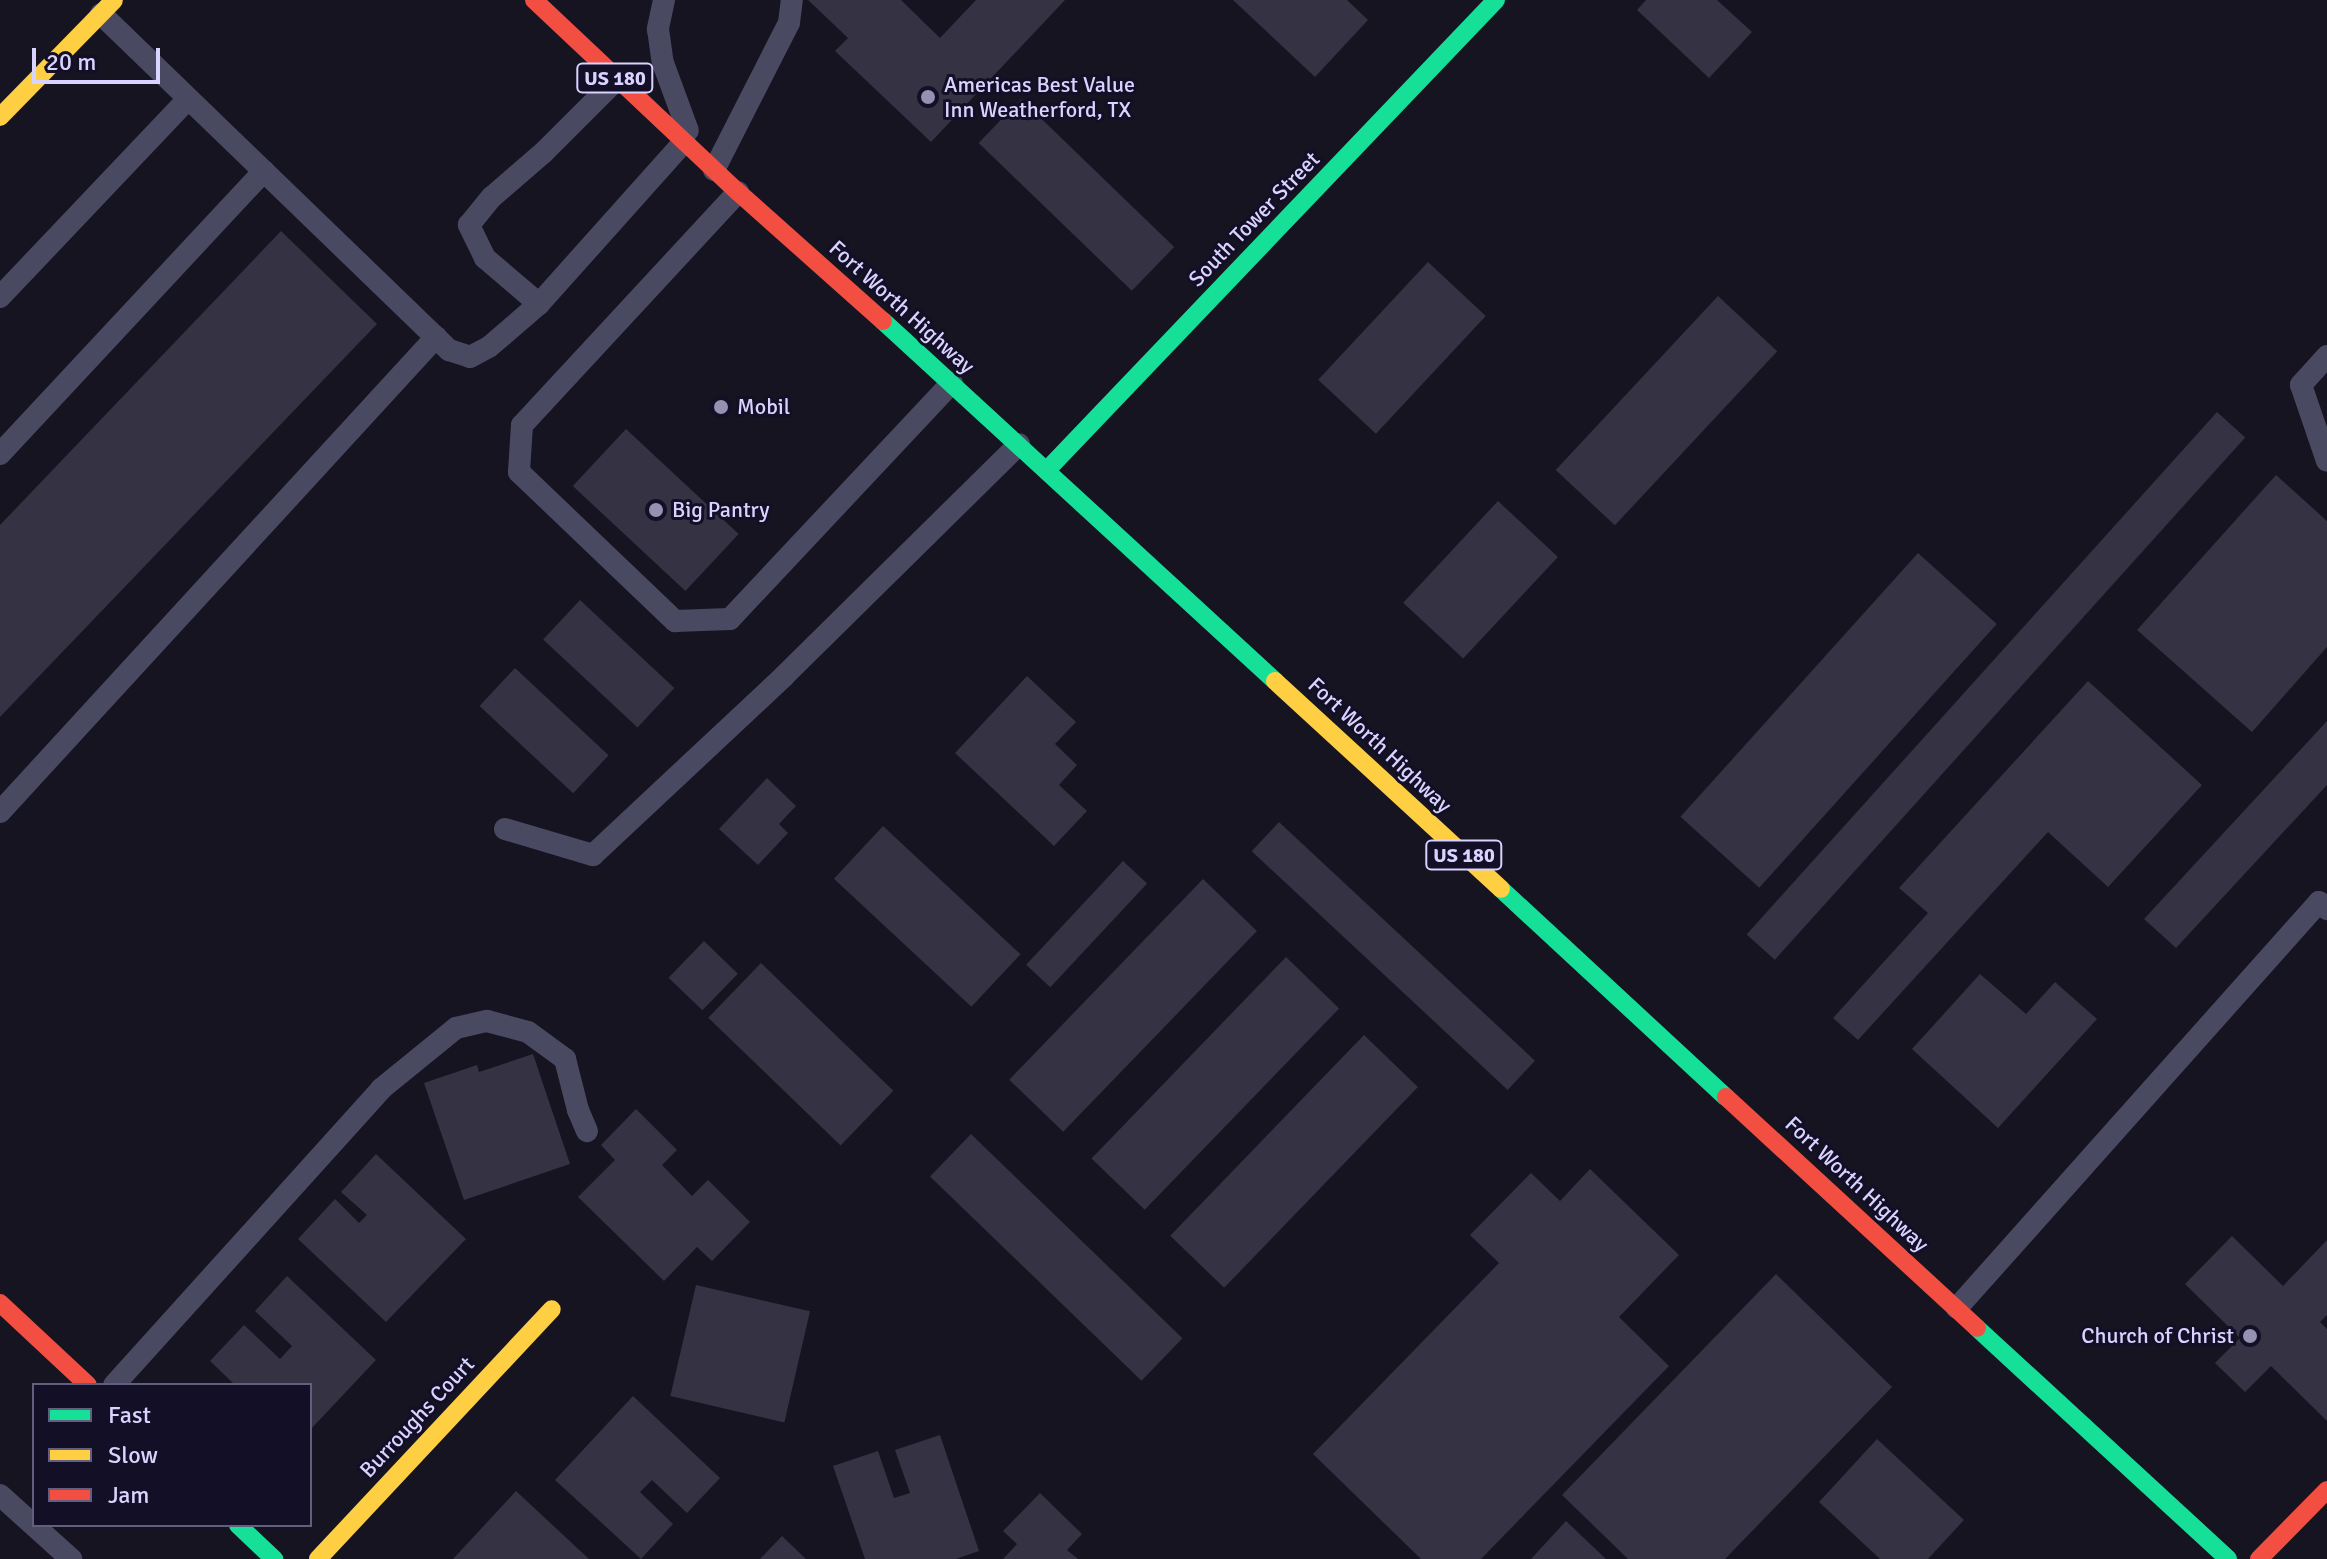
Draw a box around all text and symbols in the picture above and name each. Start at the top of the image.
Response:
scale bar [36,32,164,82]
text: 20 m [46,47,96,77]
road number: US 180 [575,62,655,94]
place label: Americas Best Value Inn Weatherford, TX [944,71,1135,122]
marker: Americas Best Value Inn Weatherford, TX [919,88,937,106]
street label: South Tower Street [1183,146,1325,292]
street label: Fort Worth Highway [824,235,980,379]
place label: Mobil [737,394,790,420]
marker: Mobil [712,398,730,416]
place label: Big Pantry [672,497,770,523]
marker: Big Pantry [647,501,665,519]
street label: Fort Worth Highway [1303,672,1457,818]
road number: US 180 [1424,839,1504,871]
street label: Fort Worth Highway [1780,1111,1934,1257]
place label: Church of Christ [2081,1323,2234,1349]
marker: Church of Christ [2241,1327,2259,1345]
street label: Burroughs Court [354,1351,480,1483]
legend [32,1383,312,1527]
text: Fast [108,1400,151,1430]
text: Slow [108,1440,158,1470]
text: Jam [108,1480,149,1510]

